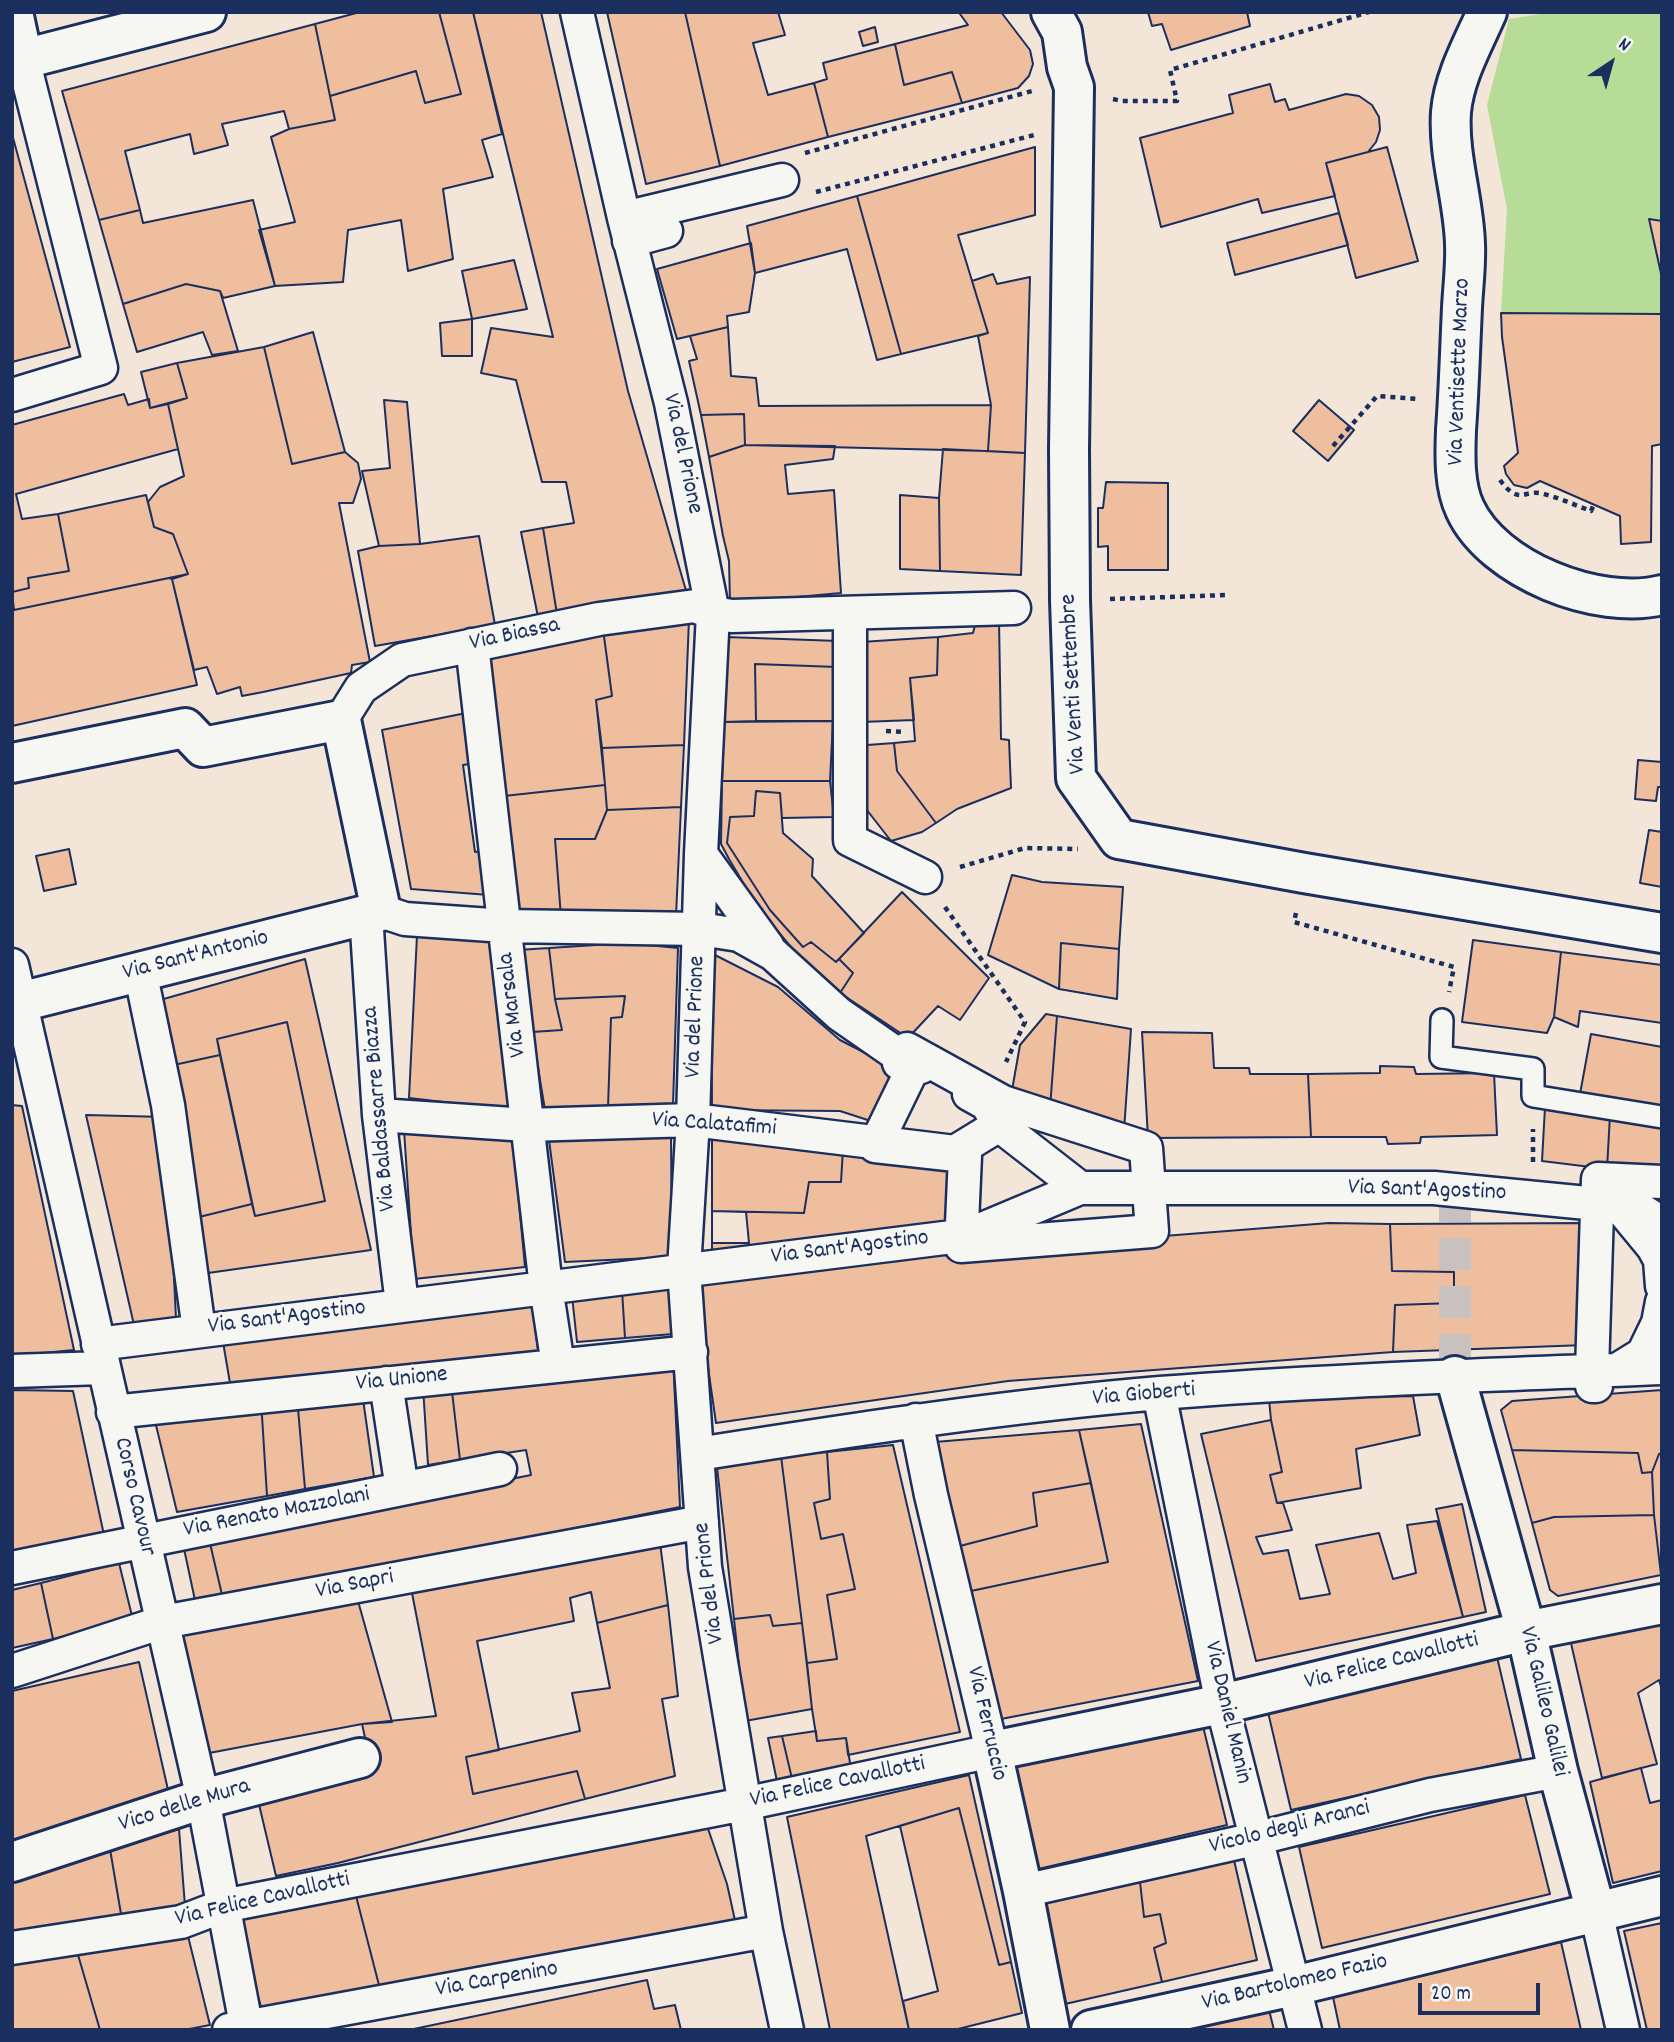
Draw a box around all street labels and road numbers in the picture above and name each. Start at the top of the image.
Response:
street label: Via Ventisette Marzo [1443,278,1479,466]
street label: Via del Prione [654,391,708,517]
street label: Via Venti Settembre [1056,593,1094,775]
street label: Via Biassa [467,612,563,660]
street label: Via Sant'Antonio [120,925,272,989]
street label: Via Marsala [493,951,535,1059]
street label: Via del Prione [680,955,714,1079]
street label: Via Baldassarre Biazza [358,1005,404,1213]
street label: Via Calatafimi [651,1107,777,1145]
street label: Via Sant'Agostino [1347,1175,1507,1209]
street label: Via Sant'Agostino [770,1225,930,1273]
street label: Via Sant'Agostino [207,1295,367,1343]
street label: Via Unione [355,1362,449,1400]
street label: Via Gioberti [1091,1377,1197,1415]
street label: Corso Cavour [105,1435,161,1559]
street label: Via Renato Mazzolani [181,1482,373,1546]
street label: Via del Prione [689,1521,733,1645]
street label: Via Sapri [314,1564,396,1608]
street label: Via Galileo Galilei [1511,1624,1573,1780]
street label: Via Felice Cavallotti [1302,1627,1482,1699]
street label: Via Daniel Manin [1196,1639,1256,1787]
street label: Via Ferruccio [958,1664,1012,1784]
street label: Via Felice Cavallotti [748,1751,928,1817]
street label: Vico delle Mura [116,1773,254,1841]
street label: Vicolo degli Aranci [1207,1795,1373,1863]
street label: Via Felice Cavallotti [173,1867,353,1935]
street label: Via Bartolomeo Fazio [1199,1949,1391,2019]
street label: Via Carpenino [434,1956,560,2006]

